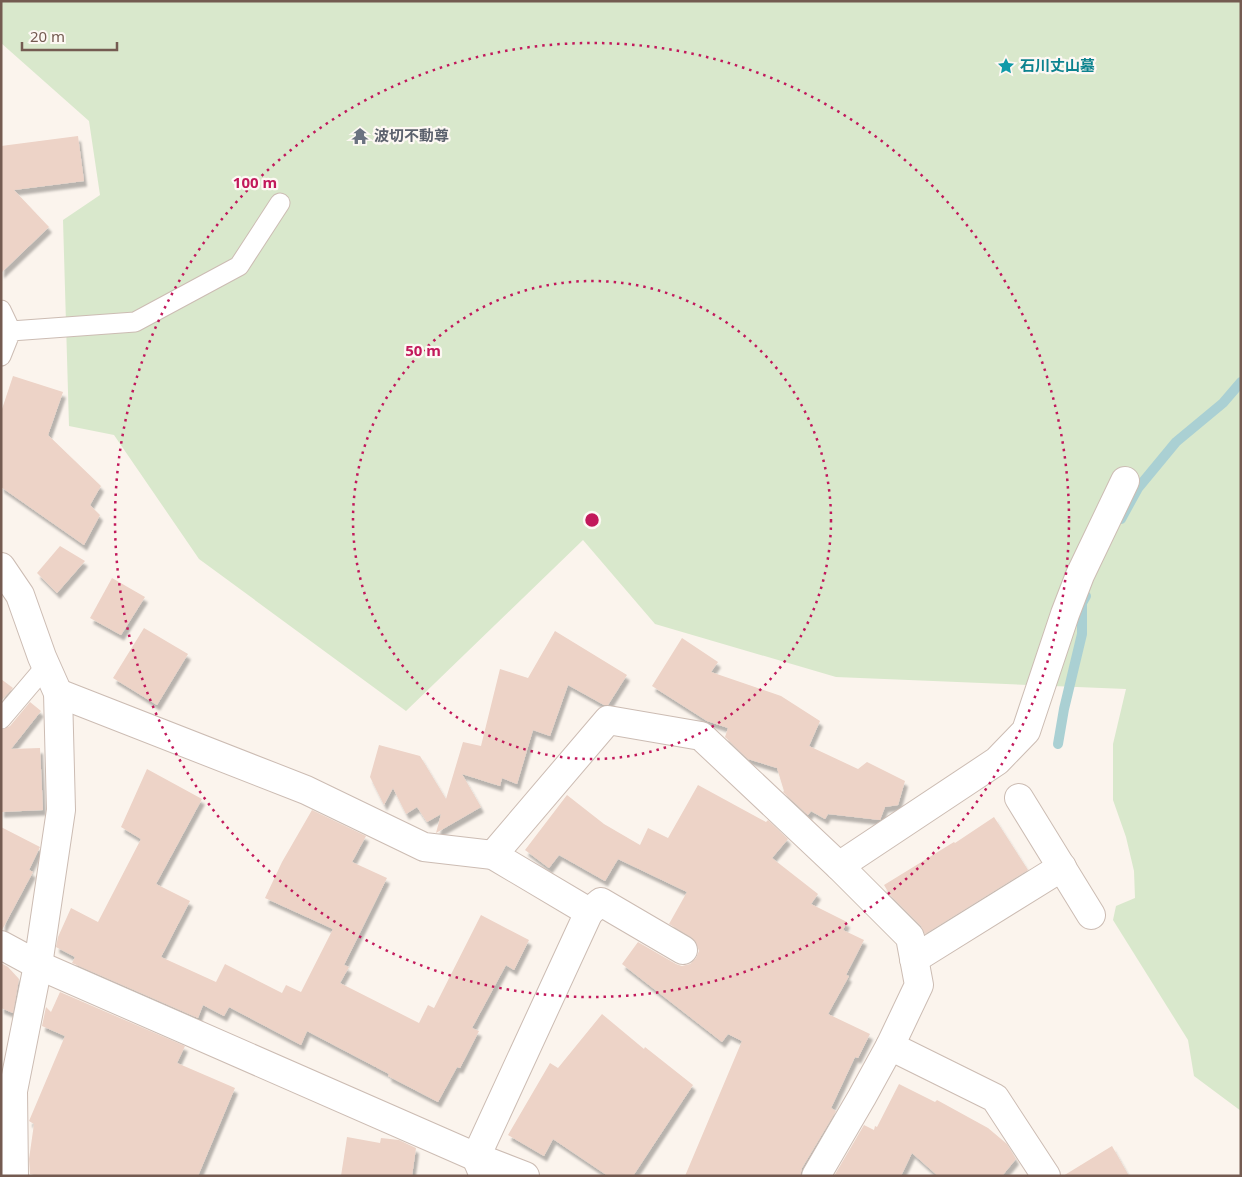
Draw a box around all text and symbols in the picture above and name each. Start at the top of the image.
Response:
scale bar [22,20,118,52]
text: 20 m [30,26,65,46]
place label: 石川丈山墓 [1020,55,1095,75]
place icon: 石川丈山墓 [996,56,1016,76]
place label: 波切不動尊 [374,125,449,145]
temple icon: 波切不動尊 [350,126,370,146]
text: 100 m [233,172,277,192]
text: 50 m [405,340,441,360]
centre of rings [583,511,601,529]

